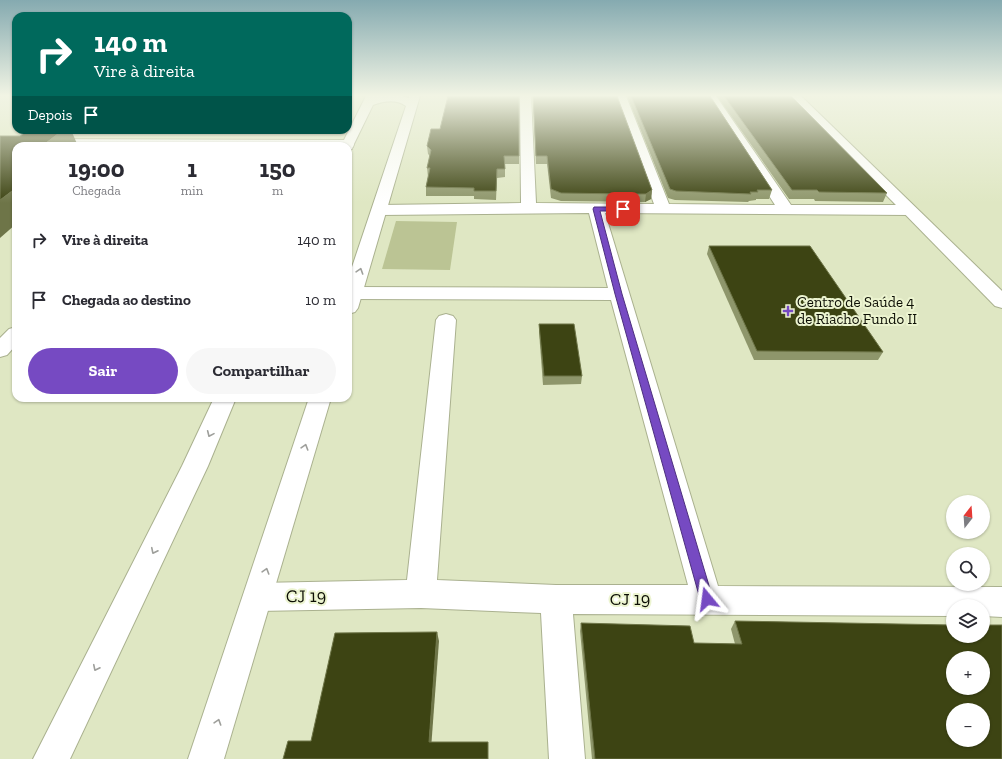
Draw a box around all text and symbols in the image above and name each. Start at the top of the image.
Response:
text: 140 m [94,26,167,59]
icon: right [28,28,80,80]
text: Vire à direita [94,60,195,82]
icon: arrive [80,104,102,126]
text: Depois [28,106,72,124]
text: 19:00 [68,154,125,183]
text: 1 [187,154,197,183]
text: 150 [260,154,296,183]
text: Chegada [72,183,121,198]
text: min [181,183,203,198]
text: m [272,183,283,198]
pin [606,192,640,226]
icon: arrive [612,198,634,220]
icon: right [28,229,50,251]
text: Vire à direita [62,231,148,249]
text: 140 m [297,231,336,249]
one-way arrow [355,267,364,274]
icon: arrive [28,289,50,311]
text: Chegada ao destino [62,291,191,309]
text: 10 m [305,291,336,309]
place label: Centro de Saúde 4 de Riacho Fundo II [797,293,917,328]
marker: Centro de Saúde 4 de Riacho Fundo II [782,305,794,317]
button: Sair [28,348,178,394]
button: Compartilhar [186,348,336,394]
one-way arrow [207,429,215,437]
one-way arrow [300,444,309,451]
north arrow [946,495,990,539]
map controls [946,495,990,747]
one-way arrow [151,547,159,554]
button: search [946,547,990,591]
one-way arrow [261,568,270,575]
position arrow [686,578,728,620]
street label: CJ 19 [286,585,326,607]
street label: CJ 19 [610,588,650,610]
button: layers [946,599,990,643]
button: + [946,651,990,695]
one-way arrow [93,663,101,671]
button: − [946,703,990,747]
one-way arrow [213,719,222,726]

